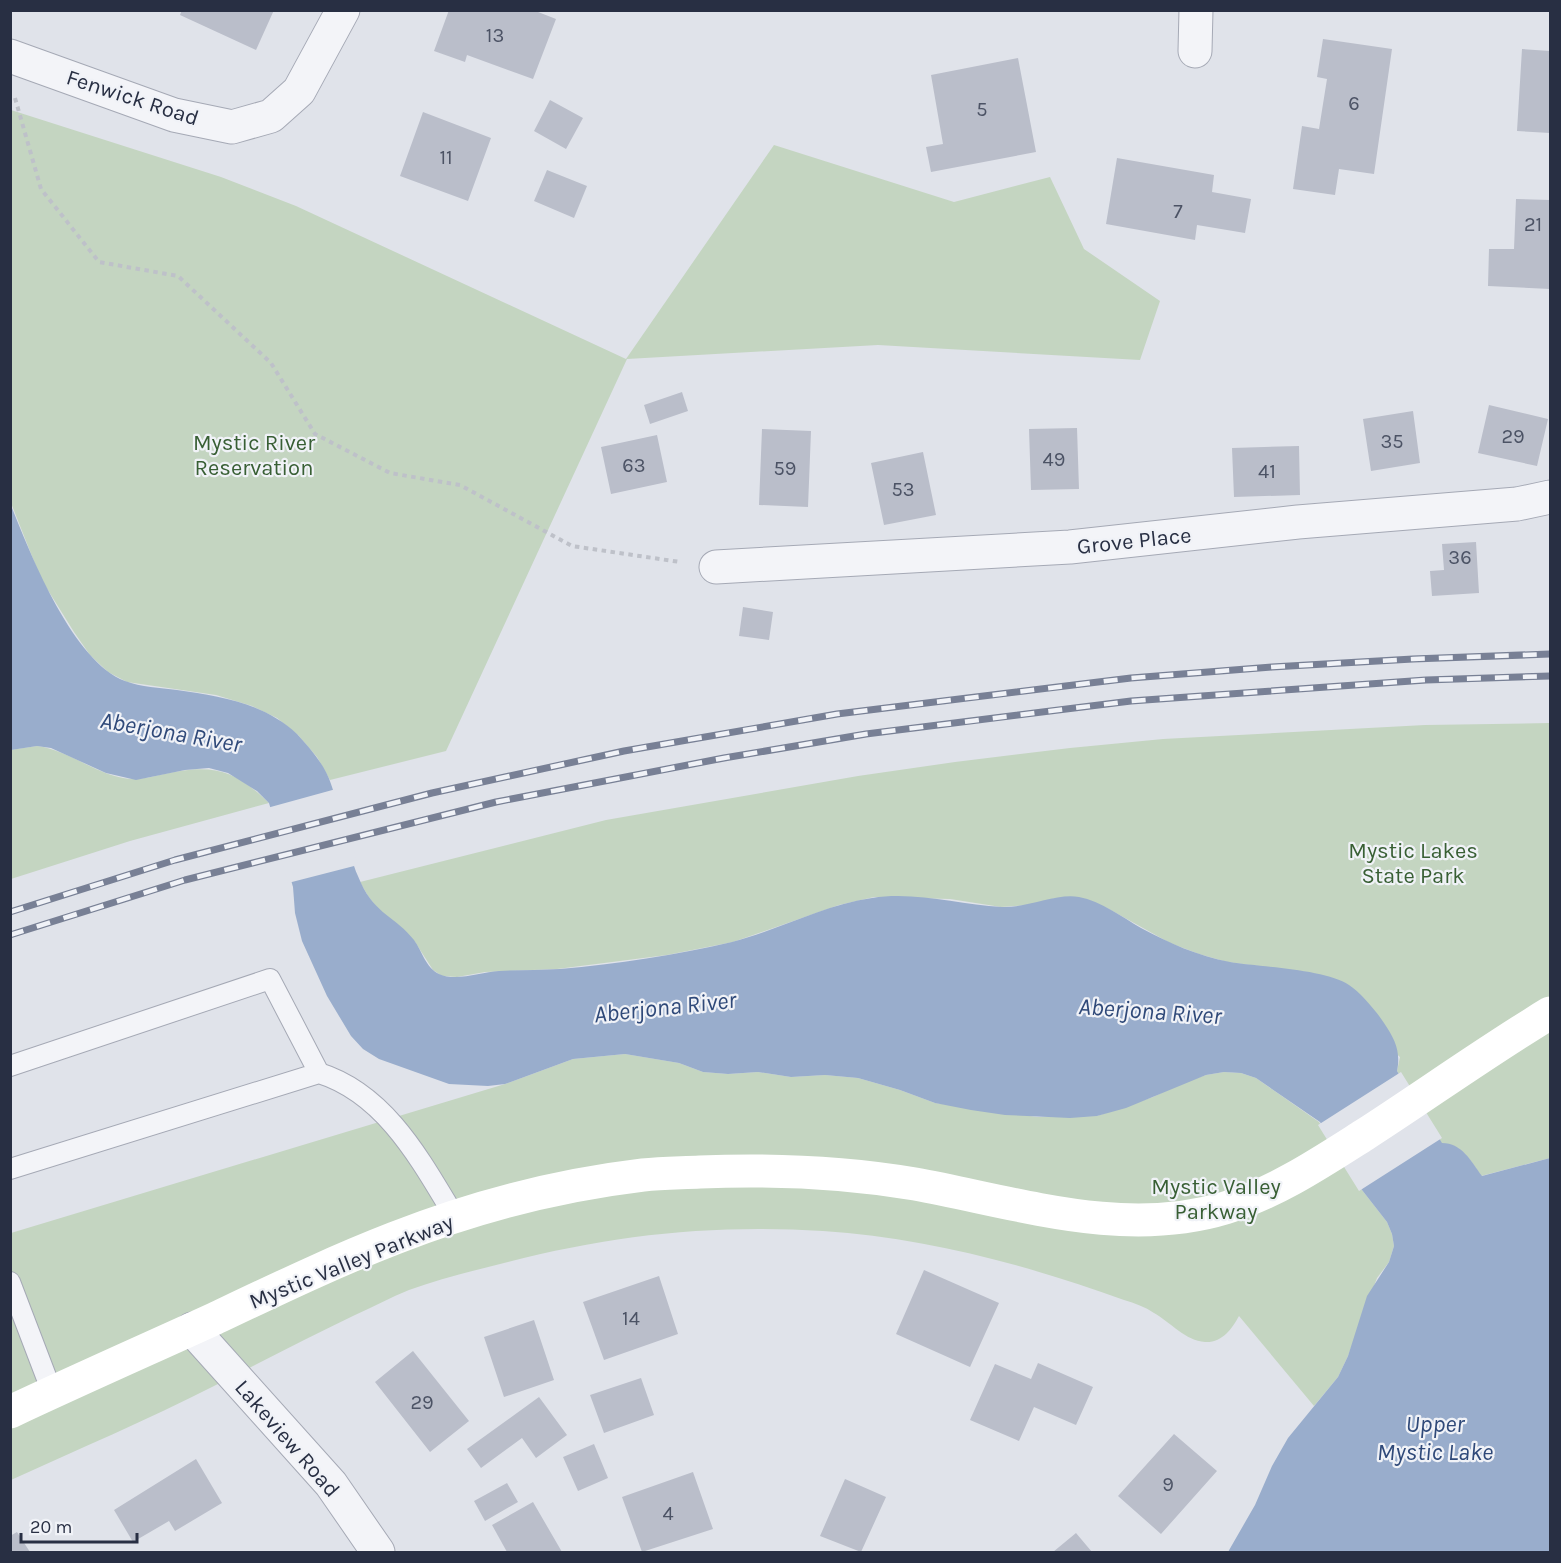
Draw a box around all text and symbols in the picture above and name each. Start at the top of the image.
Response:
house number: 13 [486,24,504,47]
street label: Fenwick Road [63,64,202,132]
house number: 6 [1348,92,1360,115]
house number: 5 [976,98,988,121]
house number: 11 [439,146,453,169]
house number: 7 [1173,200,1183,223]
house number: 21 [1524,213,1542,236]
house number: 29 [1501,425,1525,448]
park label: Mystic River Reservation [193,430,315,481]
house number: 35 [1380,430,1404,453]
house number: 49 [1043,448,1065,471]
house number: 63 [622,454,646,477]
house number: 59 [774,457,796,480]
house number: 41 [1258,460,1276,483]
house number: 53 [891,478,915,501]
street label: Grove Place [1076,522,1193,560]
house number: 36 [1448,546,1472,569]
water label: Aberjona River [98,706,245,758]
park label: Mystic Lakes State Park [1348,838,1478,889]
water label: Aberjona River [592,986,738,1028]
water label: Aberjona River [1078,992,1223,1030]
park label: Mystic Valley Parkway [1151,1174,1281,1225]
street label: Mystic Valley Parkway [246,1209,457,1315]
house number: 14 [622,1307,640,1330]
street label: Lakeview Road [229,1375,345,1503]
house number: 29 [410,1391,434,1414]
water label: Upper Mystic Lake [1377,1410,1493,1466]
house number: 9 [1162,1473,1174,1496]
house number: 4 [662,1502,674,1525]
scale bar [21,1506,136,1544]
text: 20 m [30,1516,72,1538]

